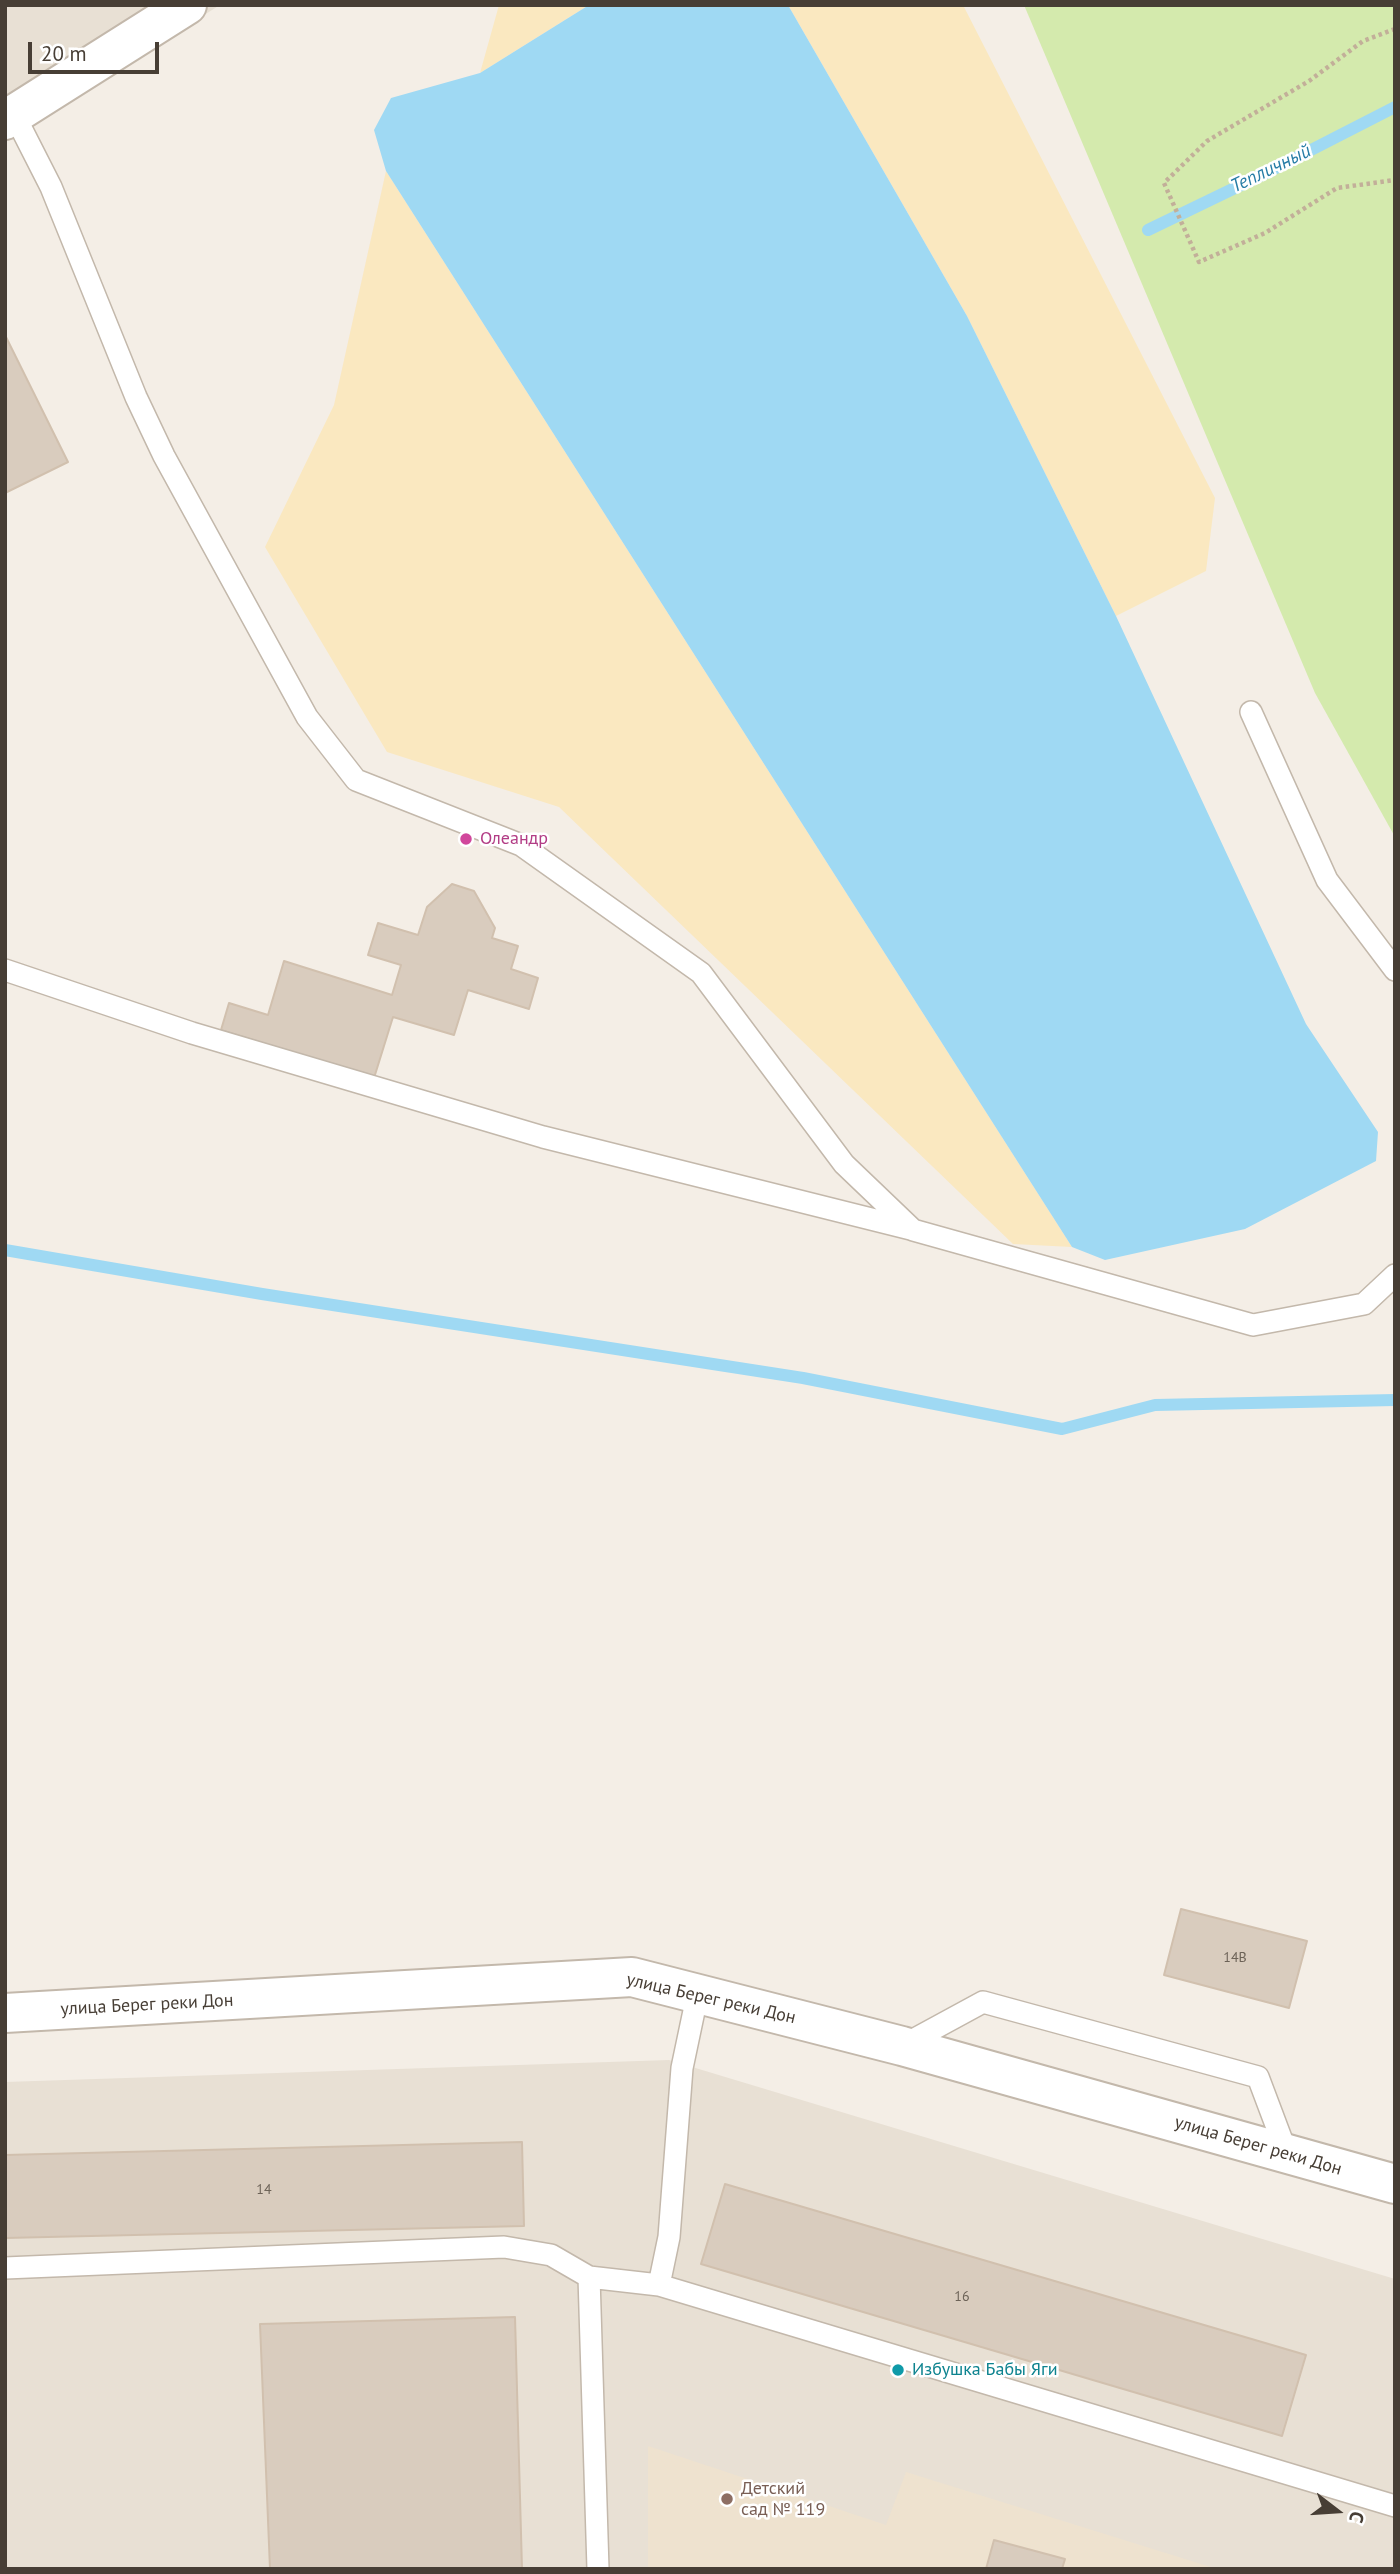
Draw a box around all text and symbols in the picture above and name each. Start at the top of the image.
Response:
scale bar [32,28,163,72]
text: 20 m [41,40,87,67]
water label: Тепличный [1227,140,1315,198]
place label: Олеандр [480,828,548,850]
marker: Олеандр [458,831,474,847]
house number: 14В [1223,1950,1247,1966]
street label: улица Берег реки Дон [624,1969,798,2029]
street label: улица Берег реки Дон [60,1990,234,2020]
street label: улица Берег реки Дон [1172,2112,1344,2180]
house number: 14 [256,2182,272,2198]
house number: 16 [954,2289,970,2305]
place label: Избушка Бабы Яги [912,2359,1057,2381]
marker: Избушка Бабы Яги [890,2362,906,2378]
north arrow [1302,2476,1372,2546]
place label: Детский сад № 119 [741,2478,825,2520]
marker: Детский сад № 119 [719,2491,735,2507]
text: С [1344,2509,1370,2526]

